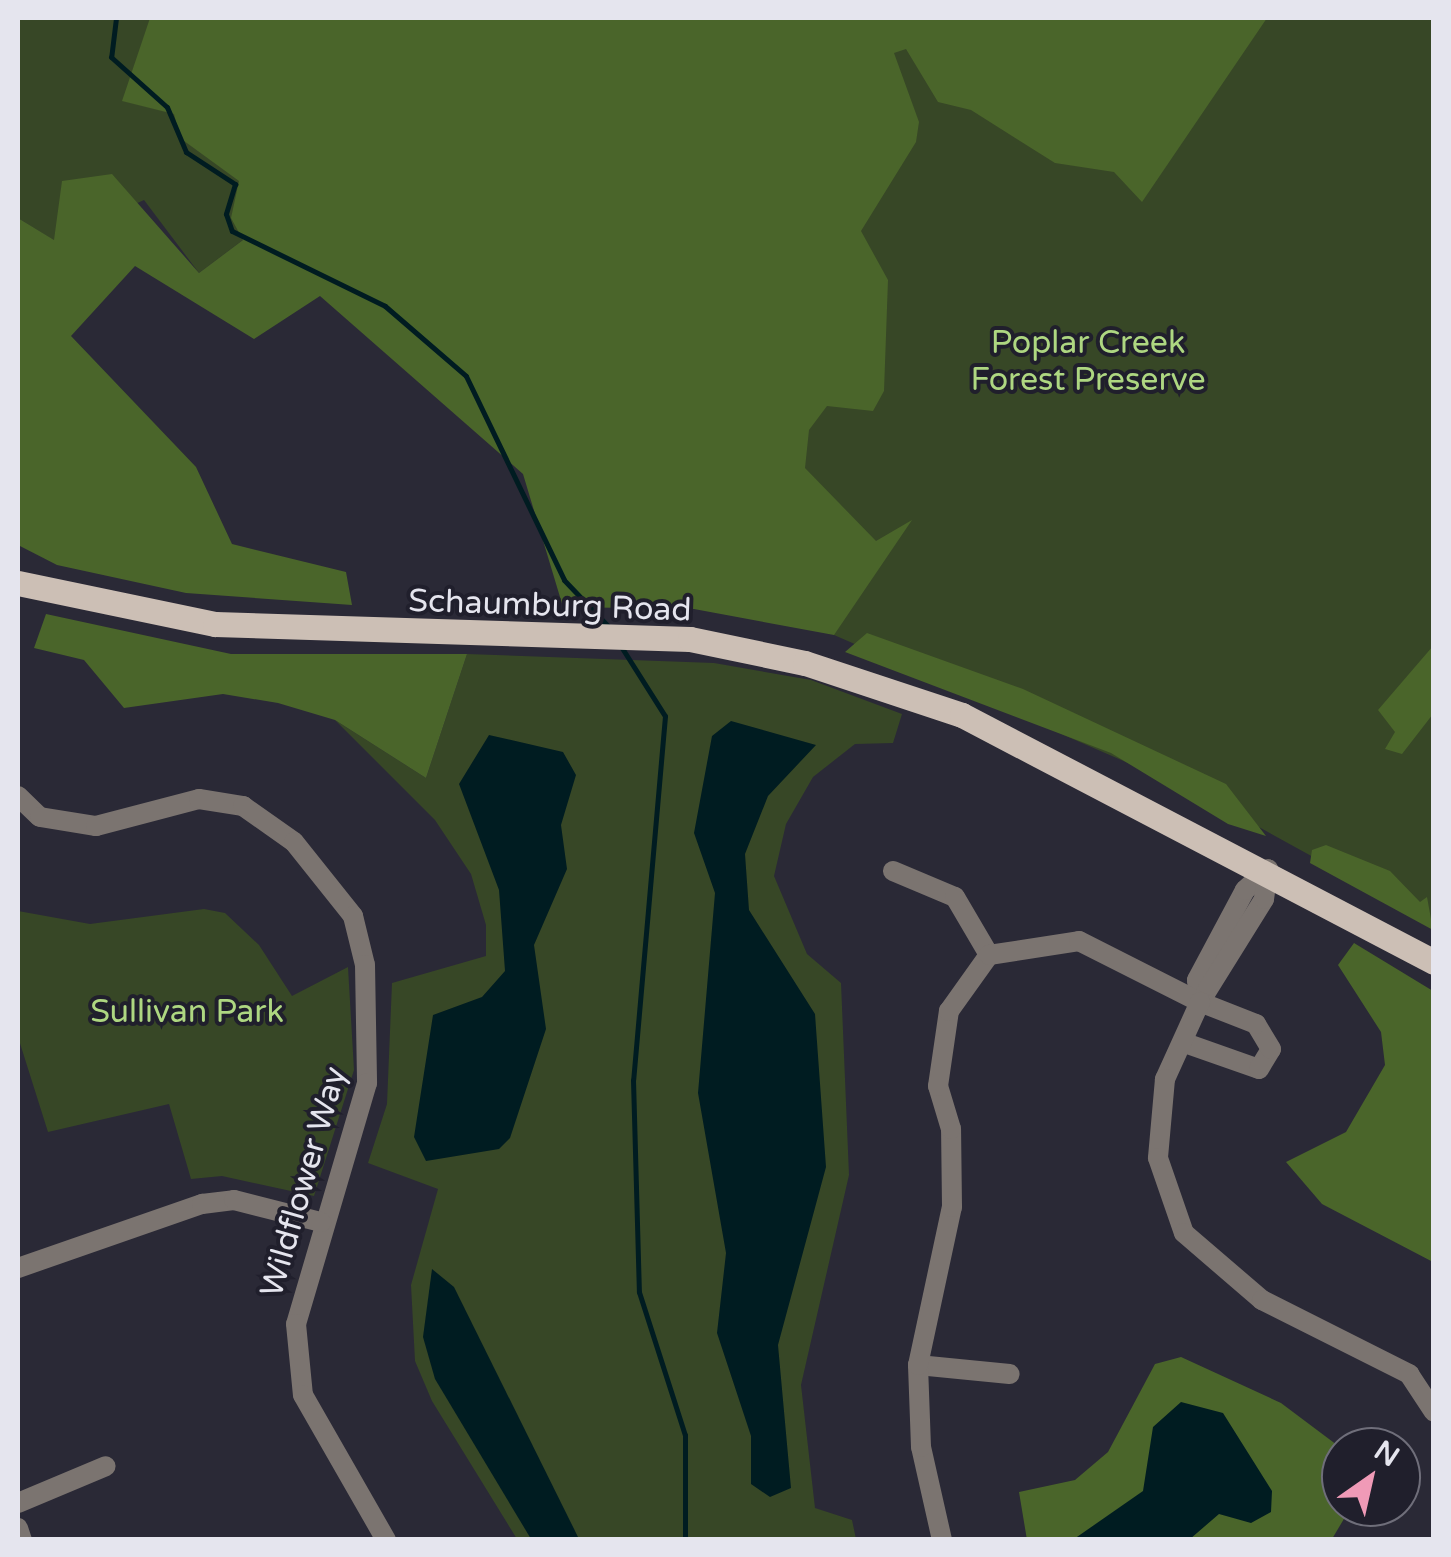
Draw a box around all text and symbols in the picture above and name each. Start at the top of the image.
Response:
park label: Poplar Creek Forest Preserve [970,325,1206,400]
street label: Schaumburg Road [408,582,692,630]
park label: Sullivan Park [90,993,284,1031]
street label: Wildflower Way [253,1063,355,1301]
north arrow [1321,1427,1421,1527]
text: N [1368,1433,1405,1474]

